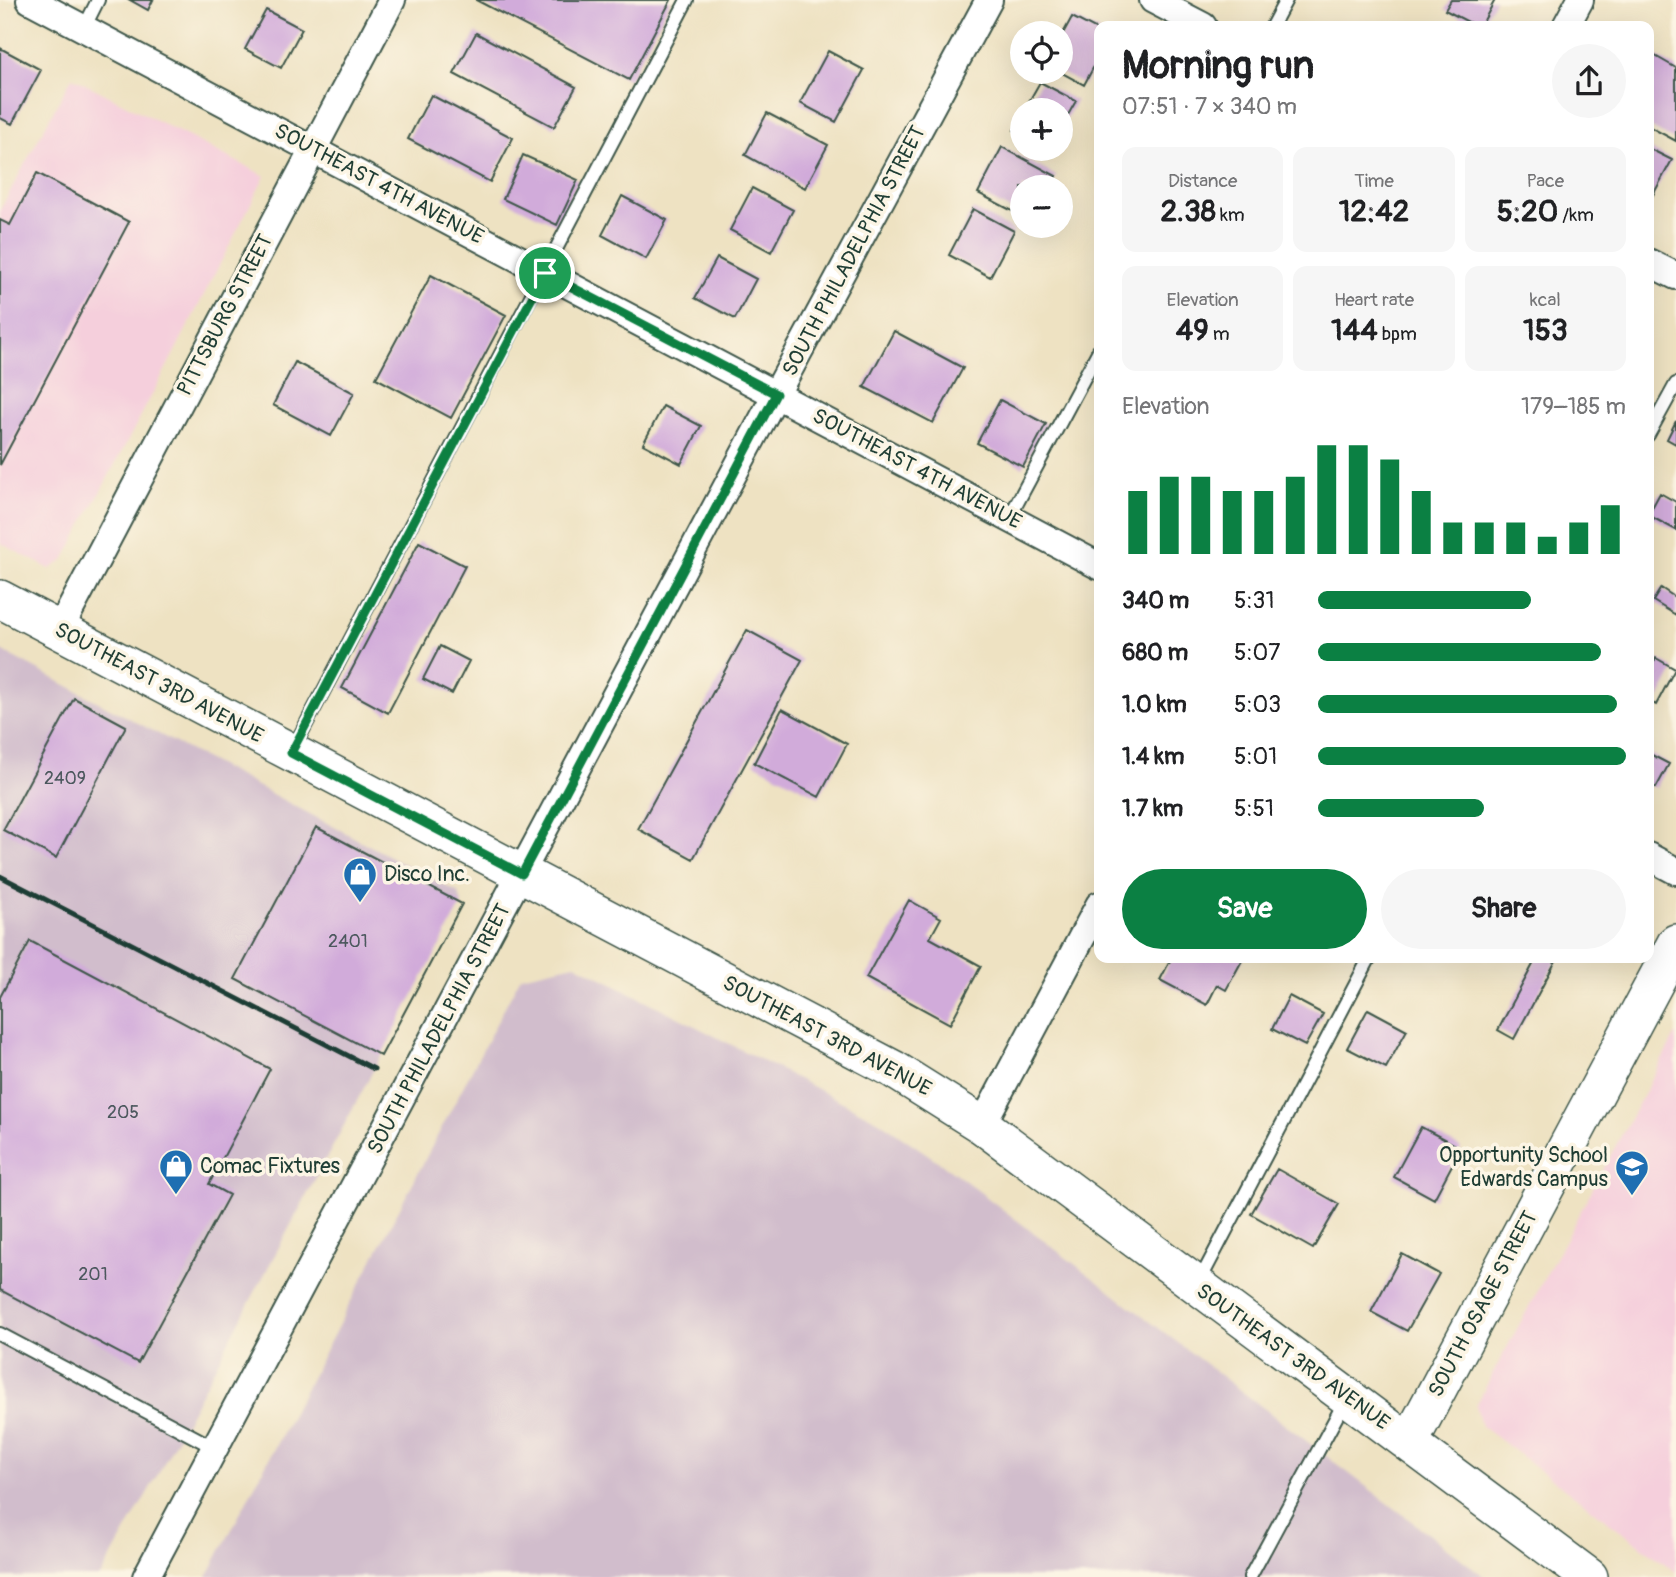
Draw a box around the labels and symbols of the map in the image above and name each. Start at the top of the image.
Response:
street label: SOUTHEAST 4TH AVENUE [270,117,488,251]
street label: SOUTH PHILADELPHIA STREET [776,121,932,381]
street label: PITTSBURG STREET [171,229,279,400]
pin [515,243,575,303]
street label: SOUTHEAST 4TH AVENUE [808,402,1026,536]
street label: SOUTHEAST 3RD AVENUE [50,616,268,750]
house number: 2409 [44,767,86,790]
shop icon: Disco Inc. [341,855,379,904]
place label: Disco Inc. [384,861,470,888]
street label: SOUTH PHILADELPHIA STREET [361,899,517,1159]
house number: 2401 [328,930,368,953]
street label: SOUTHEAST 3RD AVENUE [718,969,936,1103]
house number: 205 [107,1101,139,1124]
place label: Opportunity School Edwards Campus [1439,1142,1609,1193]
shop icon: Comac Fixtures [157,1147,195,1196]
school or university icon: Opportunity School Edwards Campus [1613,1148,1651,1197]
place label: Comac Fixtures [200,1153,341,1180]
street label: SOUTH OSAGE STREET [1422,1206,1544,1402]
house number: 201 [78,1263,108,1286]
street label: SOUTHEAST 3RD AVENUE [1191,1278,1395,1436]

